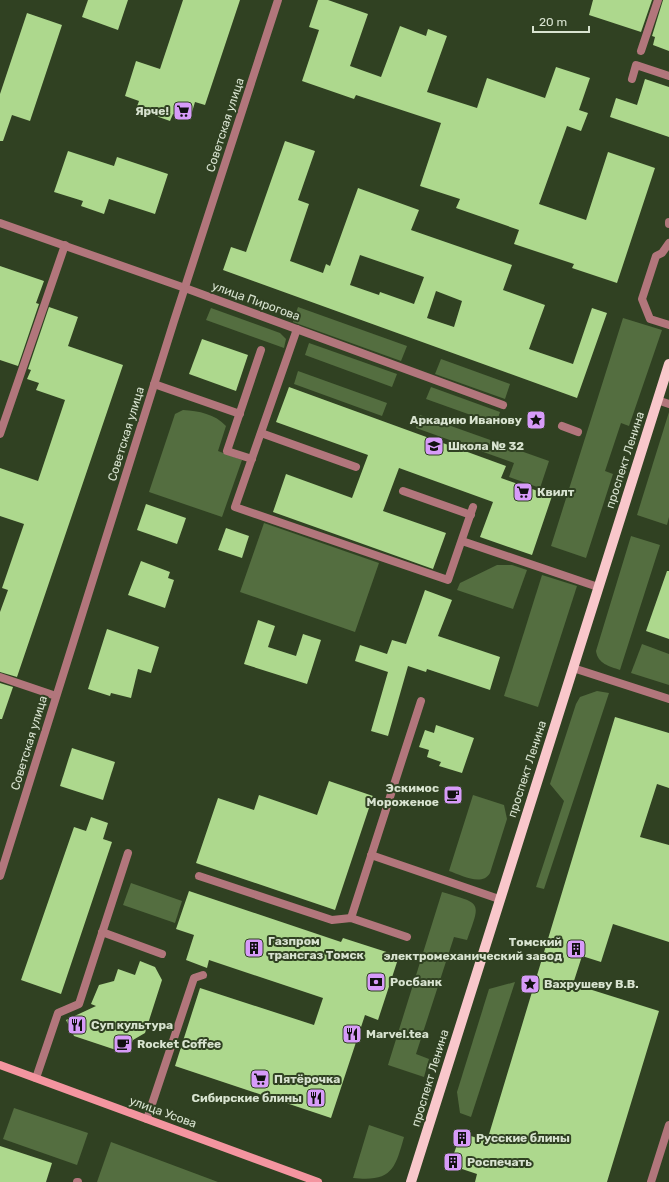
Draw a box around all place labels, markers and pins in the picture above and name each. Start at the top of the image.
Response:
supermarket icon: Ярче! [172,100,194,122]
place label: Ярче! [135,104,169,118]
place icon: Аркадию Иванову [525,409,547,431]
place label: Аркадию Иванову [410,413,522,427]
school or university icon: Школа № 32 [423,435,445,457]
place label: Школа № 32 [448,439,524,453]
supermarket icon: Квилт [512,481,534,503]
place label: Квилт [537,485,575,499]
place label: Эскимос Мороженое [367,781,439,809]
cafe icon: Эскимос Мороженое [442,784,464,806]
place label: Газпром трансгаз Томск [268,934,364,962]
place label: Томский электромеханический завод [383,935,562,963]
building icon: Газпром трансгаз Томск [243,937,265,959]
building icon: Томский электромеханический завод [565,938,587,960]
bank icon: Росбанк [365,971,387,993]
place icon: Вахрушеву В.В. [519,973,541,995]
place label: Росбанк [390,975,443,989]
place label: Вахрушеву В.В. [544,977,639,991]
restaurant icon: Суп культура [66,1014,88,1036]
place label: Суп культура [91,1018,173,1032]
restaurant icon: Marvel.tea [341,1023,363,1045]
place label: Marvel.tea [366,1027,429,1041]
cafe icon: Rocket Coffee [112,1033,134,1055]
place label: Rocket Coffee [137,1037,221,1051]
supermarket icon: Пятёрочка [249,1068,271,1090]
place label: Пятёрочка [274,1072,340,1086]
restaurant icon: Сибирские блины [305,1087,327,1109]
place label: Сибирские блины [192,1091,302,1105]
building icon: Русские блины [451,1127,473,1149]
place label: Русские блины [476,1131,570,1145]
building icon: Роспечать [442,1151,464,1173]
place label: Роспечать [467,1155,532,1169]

